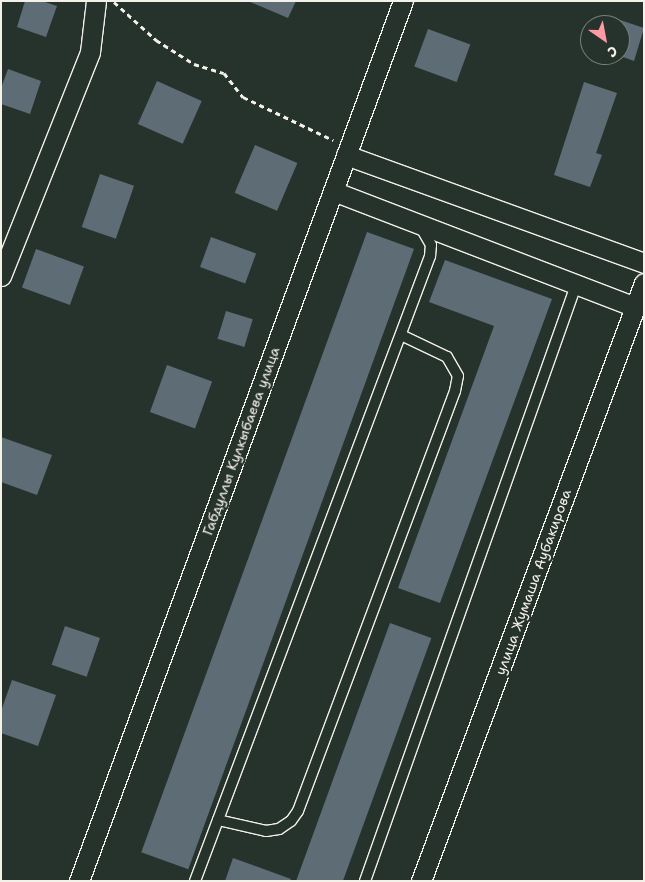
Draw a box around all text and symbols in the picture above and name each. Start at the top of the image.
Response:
north arrow [580,15,630,65]
text: С [604,42,621,62]
street label: Габдуллы Кулкыбаева улица [199,344,283,538]
street label: улица Жумаша Аубакирова [492,487,574,677]

